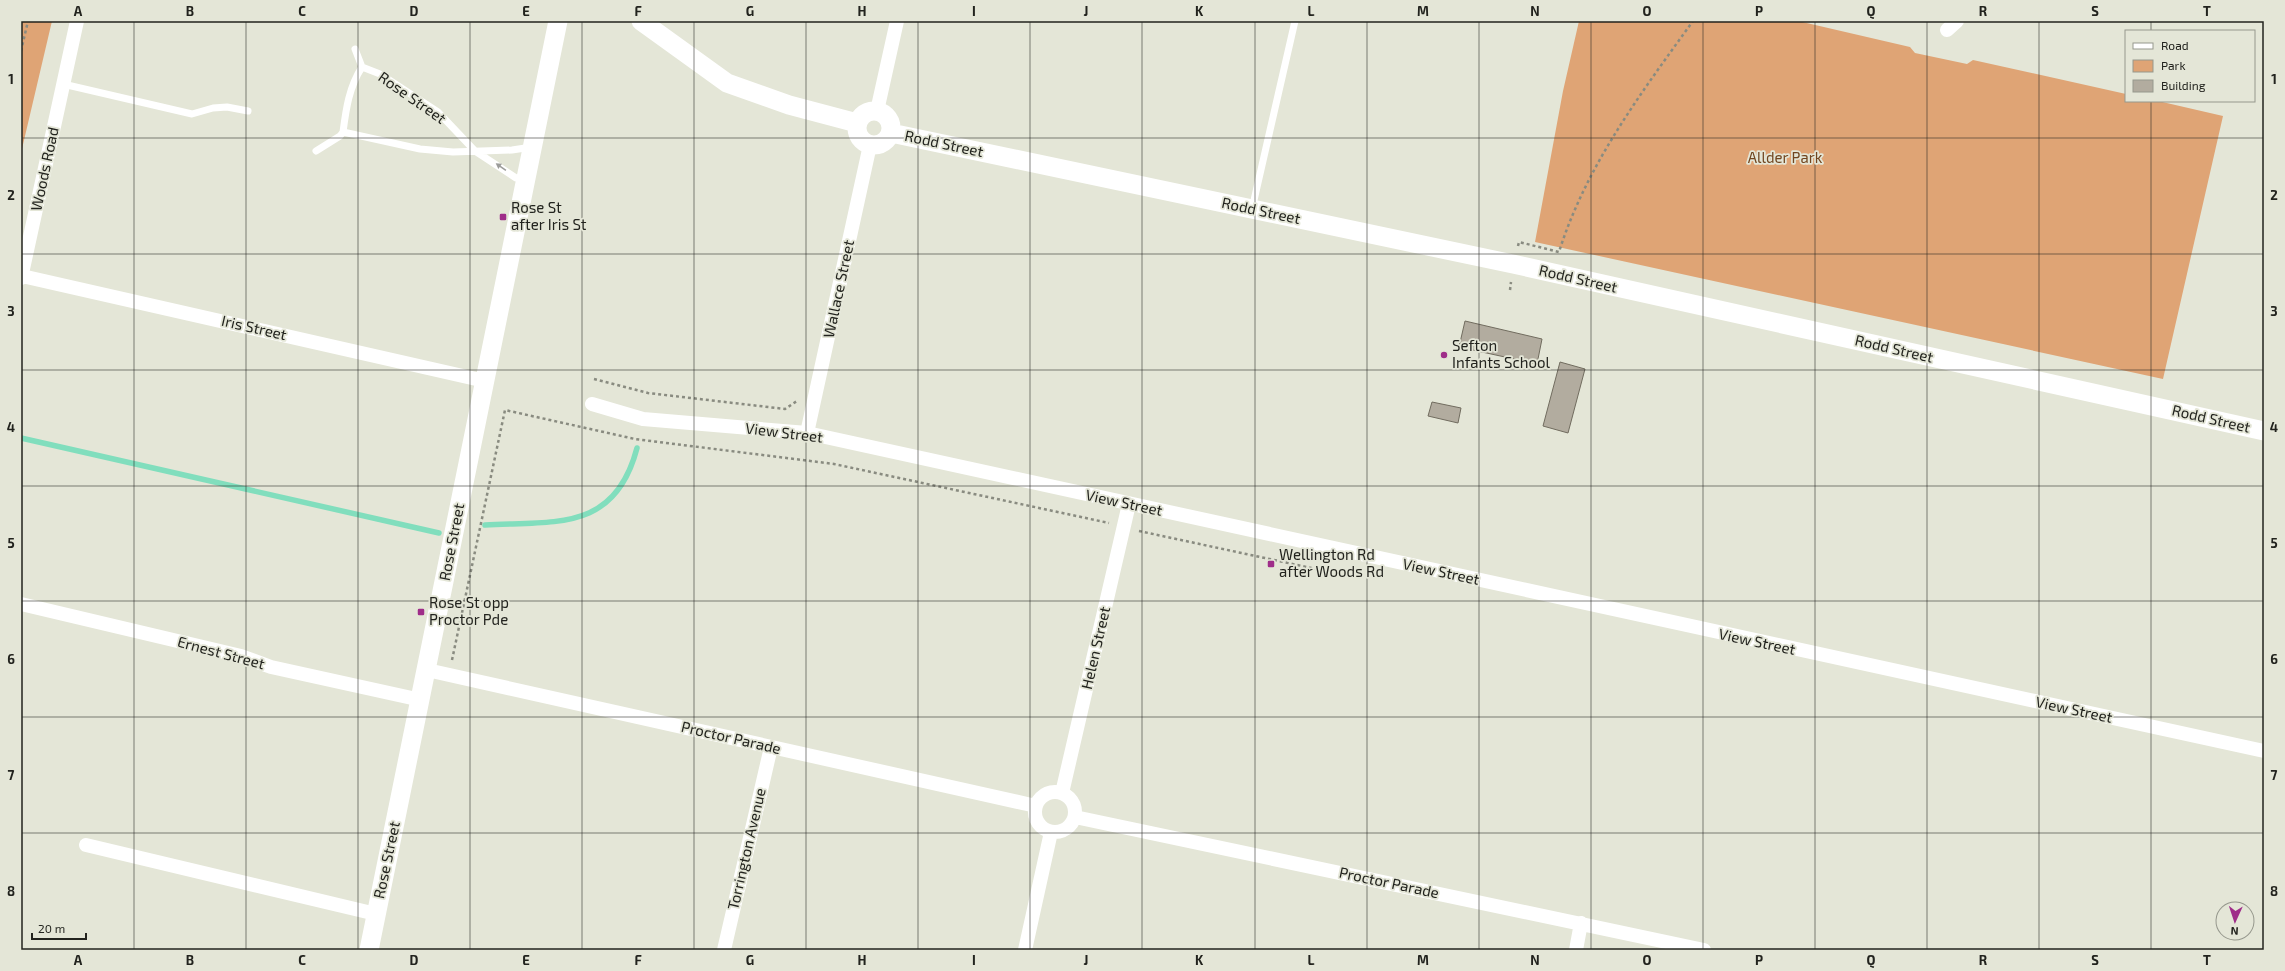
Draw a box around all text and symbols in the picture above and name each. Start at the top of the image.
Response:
text: A [74,3,83,19]
text: B [186,3,194,19]
text: C [298,3,306,19]
text: D [410,3,419,19]
text: E [522,3,530,19]
text: F [634,3,642,19]
text: G [746,3,754,19]
text: H [858,3,867,19]
text: I [972,3,976,19]
text: J [1084,3,1088,19]
text: K [1195,3,1204,19]
text: L [1308,3,1315,19]
text: M [1417,3,1429,19]
text: N [1530,3,1540,19]
text: O [1643,3,1652,19]
text: P [1755,3,1763,19]
text: Q [1867,3,1876,20]
text: R [1979,3,1988,19]
text: S [2091,3,2099,19]
text: T [2203,3,2211,19]
legend [2125,30,2255,102]
text: Road [2161,38,2189,52]
text: Park [2161,58,2186,72]
street label: Rose Street [375,67,450,127]
text: 1 [8,71,14,87]
text: 1 [2271,71,2277,87]
text: Building [2161,78,2206,92]
street label: Woods Road [26,125,62,212]
street label: Rodd Street [903,126,985,160]
park label: Allder Park [1748,148,1823,166]
one-way arrow [496,163,506,171]
text: 2 [7,187,15,203]
text: 2 [2270,187,2278,203]
street label: Rodd Street [1220,193,1302,227]
place label: Rose St after Iris St [511,198,587,233]
marker: Rose St after Iris St [498,212,508,222]
street label: Wallace Street [819,238,857,339]
street label: Rodd Street [1537,260,1619,296]
text: 3 [7,303,15,319]
text: 3 [2270,303,2278,319]
street label: Iris Street [220,311,289,343]
street label: Rodd Street [1853,330,1935,366]
place label: Sefton Infants School [1452,336,1550,371]
marker: Sefton Infants School [1439,350,1449,360]
street label: Rodd Street [2170,400,2252,436]
street label: View Street [744,418,824,446]
text: 4 [7,419,15,435]
text: 4 [2270,419,2278,435]
street label: View Street [1084,485,1164,519]
street label: Rose Street [435,501,467,582]
text: 5 [7,535,15,551]
text: 5 [2270,535,2278,551]
place label: Wellington Rd after Woods Rd [1279,545,1384,580]
street label: View Street [1401,554,1481,588]
marker: Wellington Rd after Woods Rd [1266,559,1276,569]
place label: Rose St opp Proctor Pde [429,593,509,628]
street label: Helen Street [1077,604,1113,691]
marker: Rose St opp Proctor Pde [416,607,426,617]
street label: View Street [1717,624,1797,658]
street label: Ernest Street [176,632,267,672]
text: 6 [7,651,15,667]
text: 6 [2270,651,2278,667]
street label: View Street [2034,692,2114,726]
street label: Proctor Parade [680,717,783,757]
text: 7 [8,767,15,783]
text: 7 [2271,767,2278,783]
street label: Torrington Avenue [723,786,769,911]
street label: Rose Street [369,819,403,900]
street label: Proctor Parade [1338,863,1441,901]
text: 8 [7,883,15,899]
text: 8 [2270,883,2278,899]
north arrow [2215,901,2255,941]
scale bar [32,915,86,941]
text: 20 m [38,921,65,935]
text: N [2230,925,2239,938]
text: A [74,952,83,968]
text: B [186,952,194,968]
text: C [298,952,306,968]
text: D [410,952,419,968]
text: E [522,952,530,968]
text: F [634,952,642,968]
text: G [746,952,754,968]
text: H [858,952,867,968]
text: I [972,952,976,968]
text: J [1084,952,1088,968]
text: K [1195,952,1204,968]
text: L [1308,952,1315,968]
text: M [1417,952,1429,968]
text: N [1530,952,1540,968]
text: O [1643,952,1652,968]
text: P [1755,952,1763,968]
text: Q [1867,952,1876,969]
text: R [1979,952,1988,968]
text: S [2091,952,2099,968]
text: T [2203,952,2211,968]

